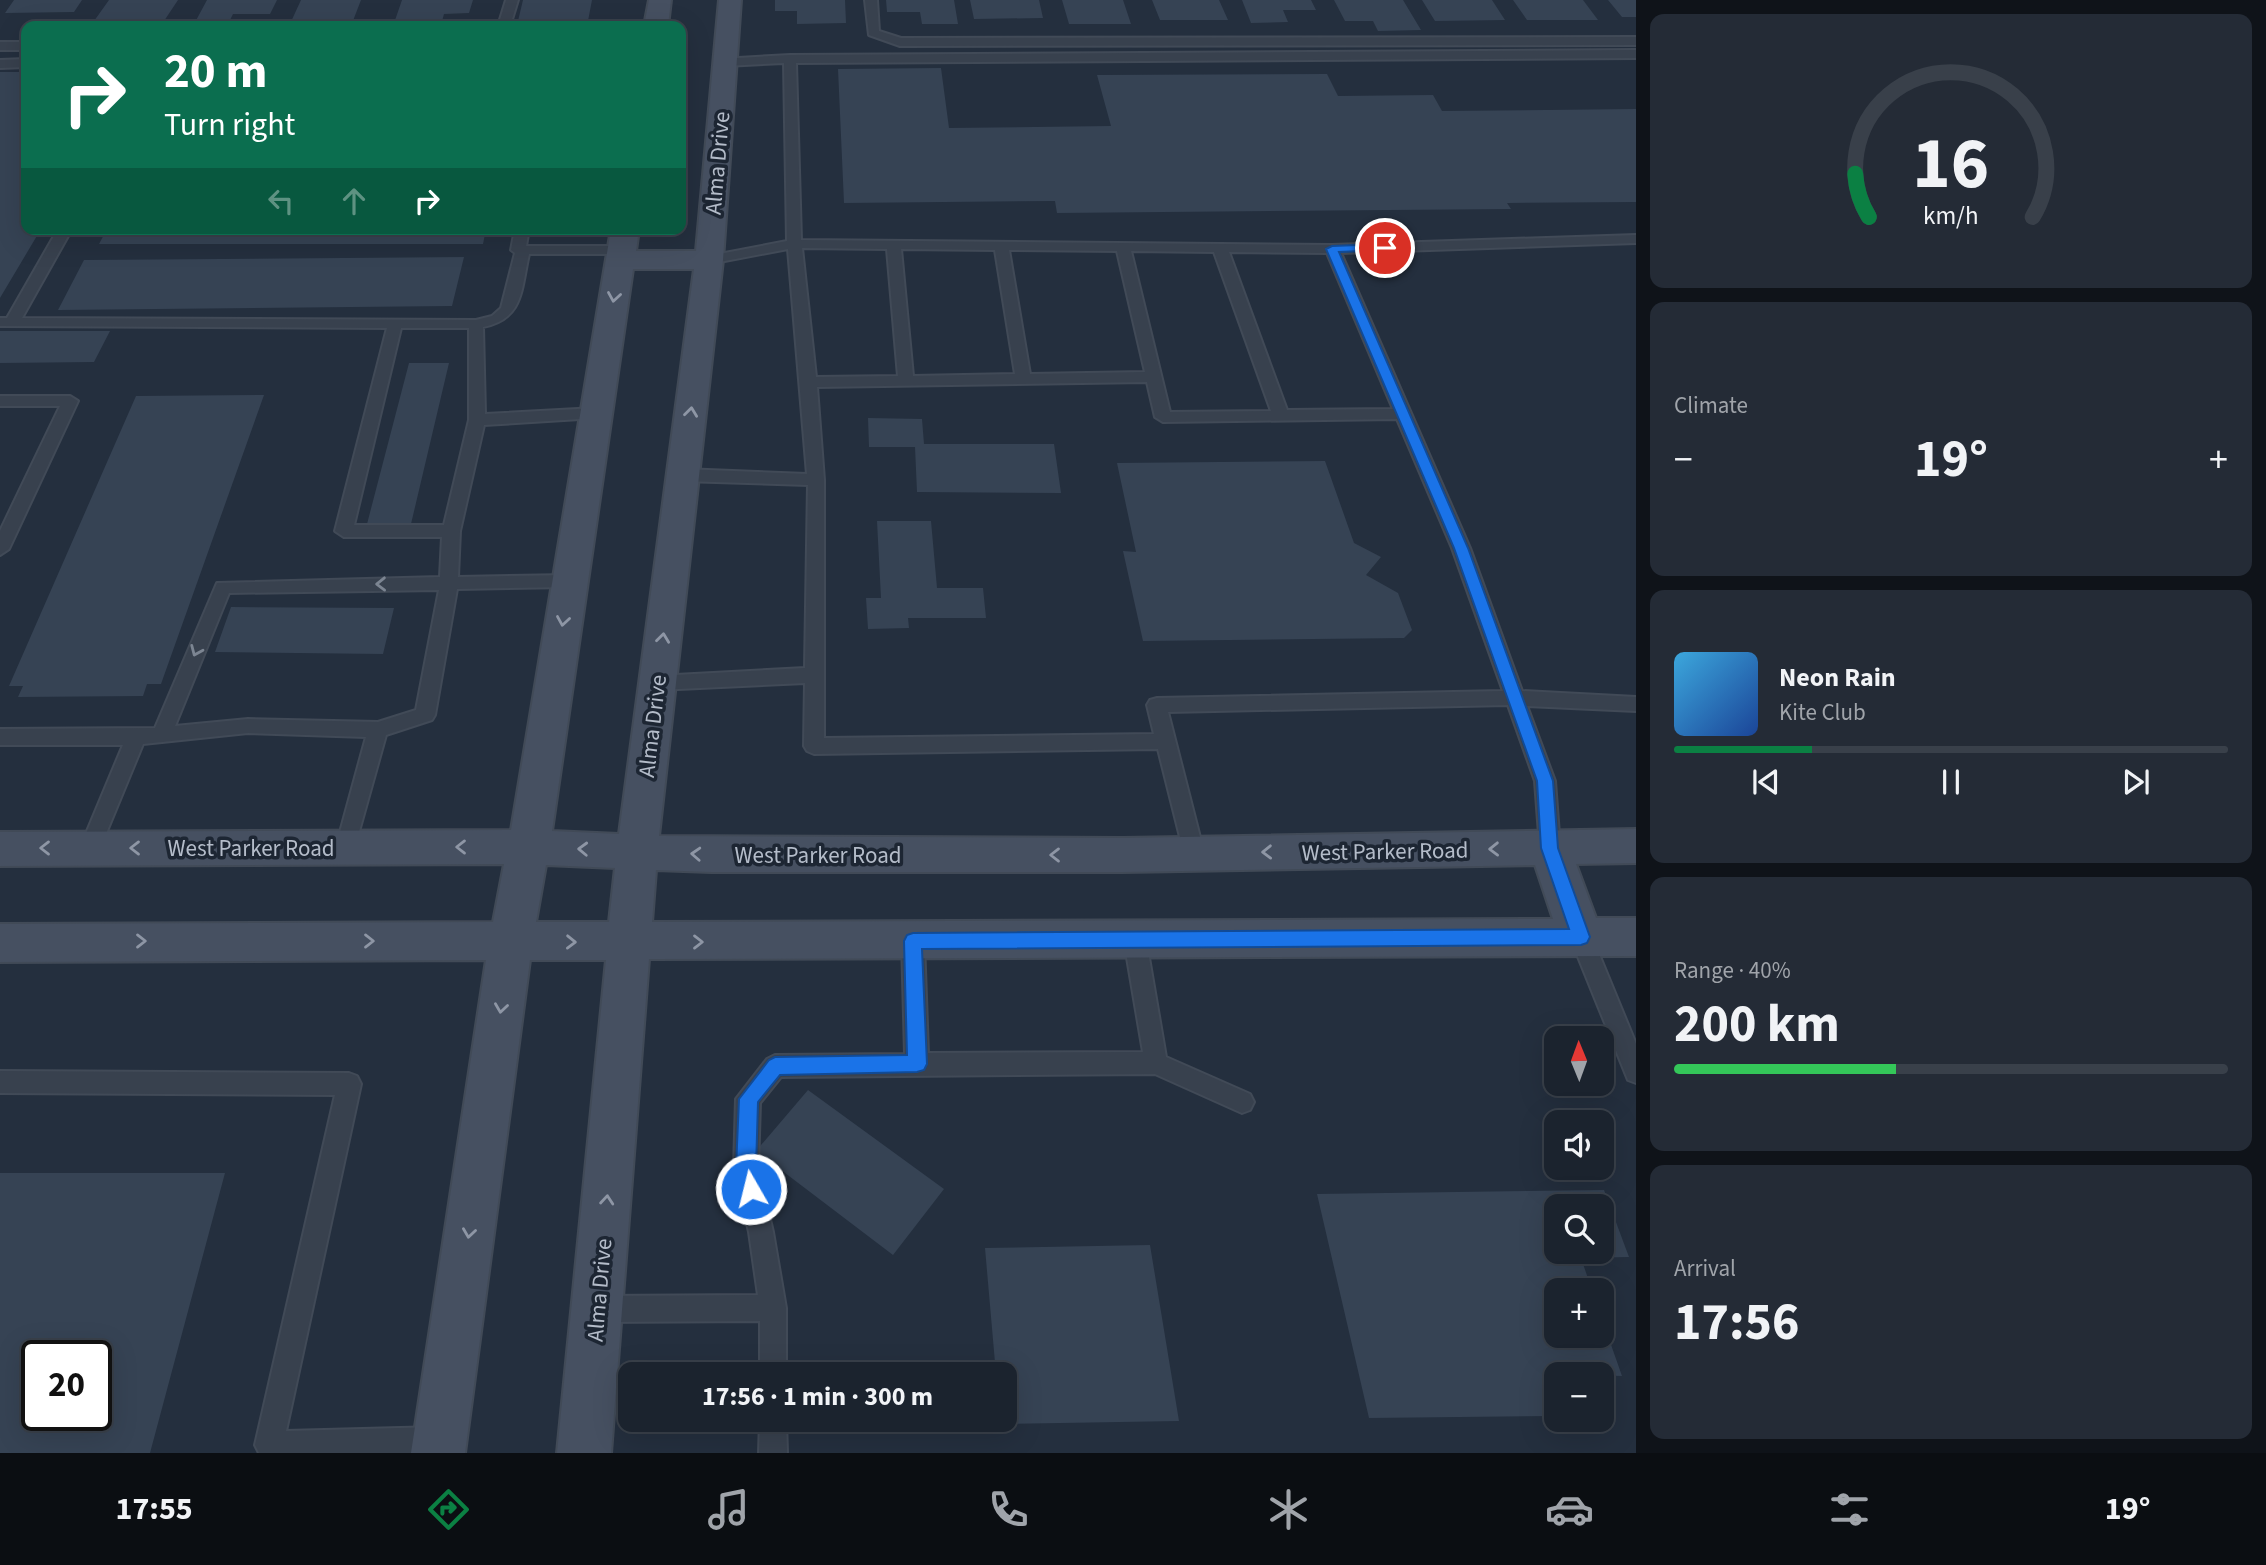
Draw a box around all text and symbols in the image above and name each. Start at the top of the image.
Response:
text: 20 m [164,37,268,107]
icon: right [49,49,140,140]
text: Turn right [164,102,295,148]
street label: Alma Drive [697,110,738,216]
text: 16 [1913,112,1989,216]
icon: left [262,182,300,220]
icon: ahead [335,182,373,220]
icon: right [408,182,446,220]
text: km/h [1923,198,1979,234]
pin [1355,218,1415,278]
icon: arrive [1366,229,1404,267]
one-way arrow [607,291,622,303]
text: Climate [1674,389,1748,422]
one-way arrow [683,406,698,418]
text: 19° [1914,423,1988,497]
text: − [1674,433,1693,487]
text: + [2209,433,2228,487]
one-way arrow [375,576,386,592]
one-way arrow [556,615,571,627]
one-way arrow [655,632,670,643]
one-way arrow [190,644,204,656]
text: Neon Rain [1779,659,1896,696]
street label: Alma Drive [630,673,675,779]
text: Kite Club [1779,696,1866,729]
icon: previous [1747,763,1785,801]
icon: pause [1932,763,1970,801]
icon: next [2117,763,2155,801]
street label: West Parker Road [168,832,334,865]
street label: West Parker Road [1301,834,1469,869]
one-way arrow [455,839,465,855]
street label: West Parker Road [735,839,901,872]
one-way arrow [39,840,50,856]
one-way arrow [129,840,140,856]
one-way arrow [1489,841,1499,857]
one-way arrow [577,842,588,857]
one-way arrow [1261,845,1272,860]
one-way arrow [690,846,701,861]
one-way arrow [1049,847,1060,863]
one-way arrow [137,933,147,949]
one-way arrow [364,933,375,949]
one-way arrow [565,934,576,949]
one-way arrow [693,935,704,950]
text: Range · 40% [1674,954,1791,987]
text: 200 km [1674,988,1840,1062]
one-way arrow [494,1002,509,1014]
north arrow [1544,1026,1614,1096]
map controls [1544,1026,1614,1432]
button: sound [1544,1110,1614,1180]
position arrow [714,1152,788,1226]
one-way arrow [599,1194,614,1205]
button: search [1544,1194,1614,1264]
one-way arrow [462,1227,477,1239]
street label: Alma Drive [579,1237,620,1343]
text: Arrival [1674,1252,1736,1285]
button: + [1544,1278,1614,1348]
text: 17:56 [1674,1286,1799,1360]
speed limit sign: 20 [21,1340,112,1431]
button: − [1544,1362,1614,1432]
text: 17:56 · 1 min · 300 m [702,1378,933,1415]
icon: directions [424,1485,473,1534]
icon: music [704,1485,753,1534]
icon: phone [984,1485,1033,1534]
icon: climate [1264,1485,1313,1534]
icon: car [1545,1485,1594,1534]
icon: filters [1825,1485,1874,1534]
text: 17:55 [116,1486,193,1532]
text: 19° [2105,1486,2150,1532]

